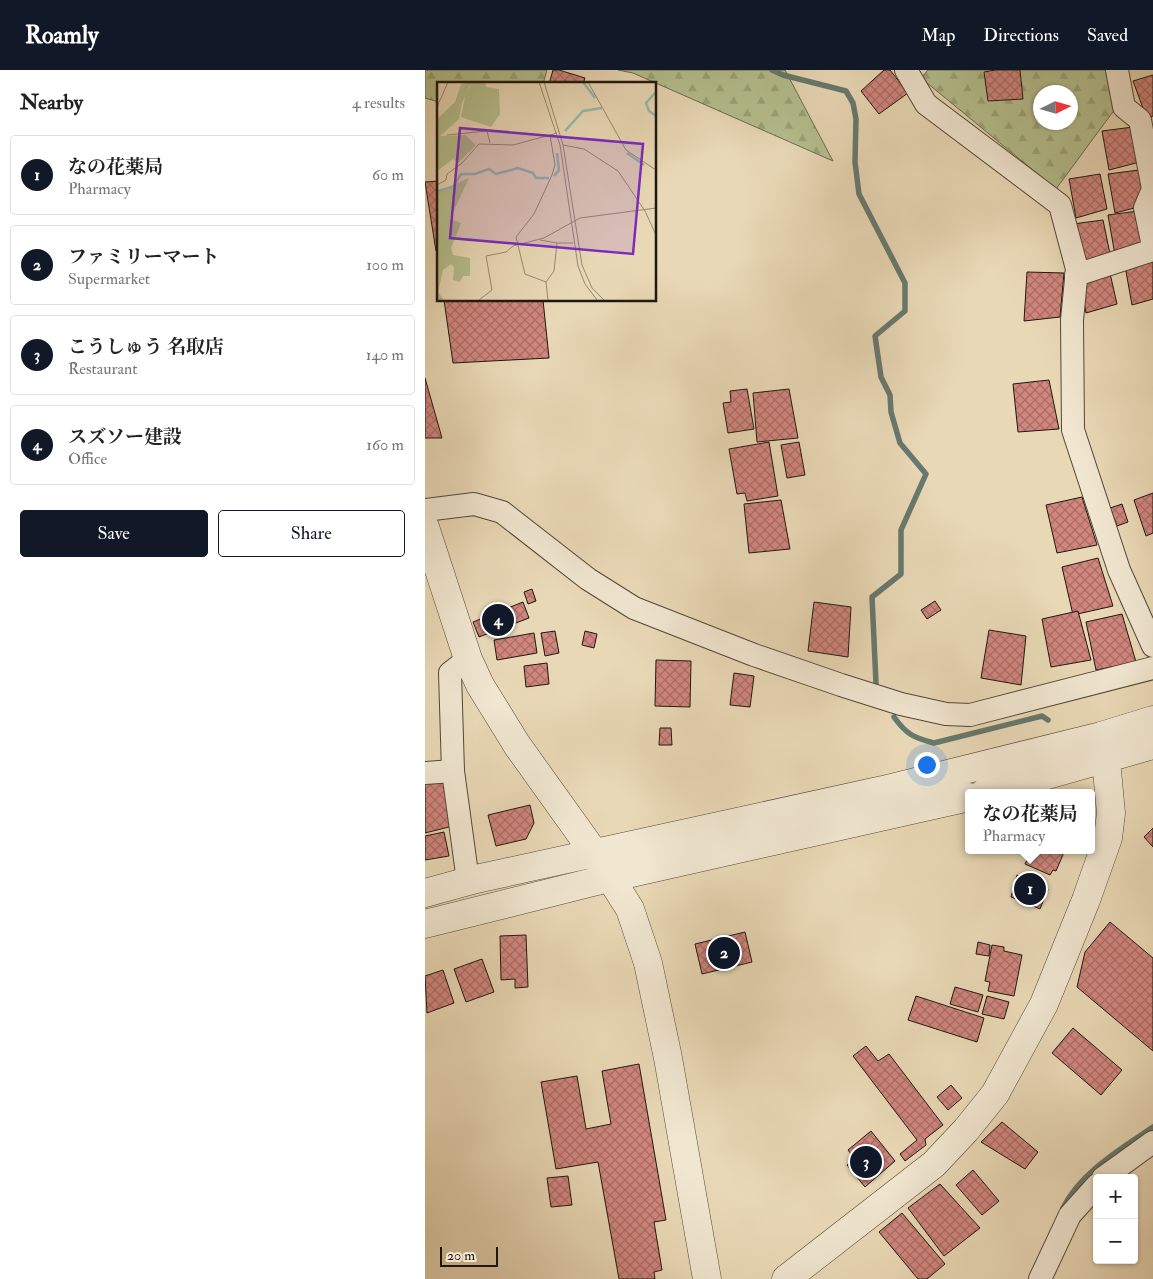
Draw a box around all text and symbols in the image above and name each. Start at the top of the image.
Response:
text: Roamly [25,20,99,51]
text: Map [922,24,955,47]
text: Directions [983,24,1059,47]
text: Saved [1087,24,1128,47]
inset map [437,82,656,301]
north arrow [1033,85,1078,130]
text: Nearby [20,89,83,116]
text: 4 results [352,93,405,113]
text: なの花薬局 [68,155,163,179]
text: 1 [34,165,40,185]
text: 60 m [372,165,404,185]
text: Pharmacy [68,179,131,199]
text: ファミリーマート [68,245,220,269]
text: 2 [33,255,41,275]
text: 100 m [366,255,404,275]
text: Supermarket [68,269,150,289]
text: こうしゅう 名取店 [68,335,224,359]
text: 3 [34,345,40,365]
text: 140 m [366,345,404,365]
text: Restaurant [68,359,137,379]
text: スズソー建設 [68,425,182,449]
text: 4 [33,435,41,455]
text: 160 m [366,435,404,455]
text: Office [68,449,107,469]
button: Save [20,510,208,557]
button: Share [218,510,405,557]
pin: 4 [482,601,514,639]
your location [914,752,940,778]
popup [965,789,1095,854]
text: なの花薬局 [982,802,1078,826]
text: Pharmacy [982,826,1045,846]
pin: 1 [1014,870,1046,908]
pin: 2 [708,934,740,972]
pin: 3 [850,1143,882,1181]
map controls [1093,1174,1138,1264]
button: + [1093,1174,1138,1219]
button: − [1093,1219,1138,1264]
scale bar [440,1244,497,1267]
text: 20 m [447,1247,475,1264]

